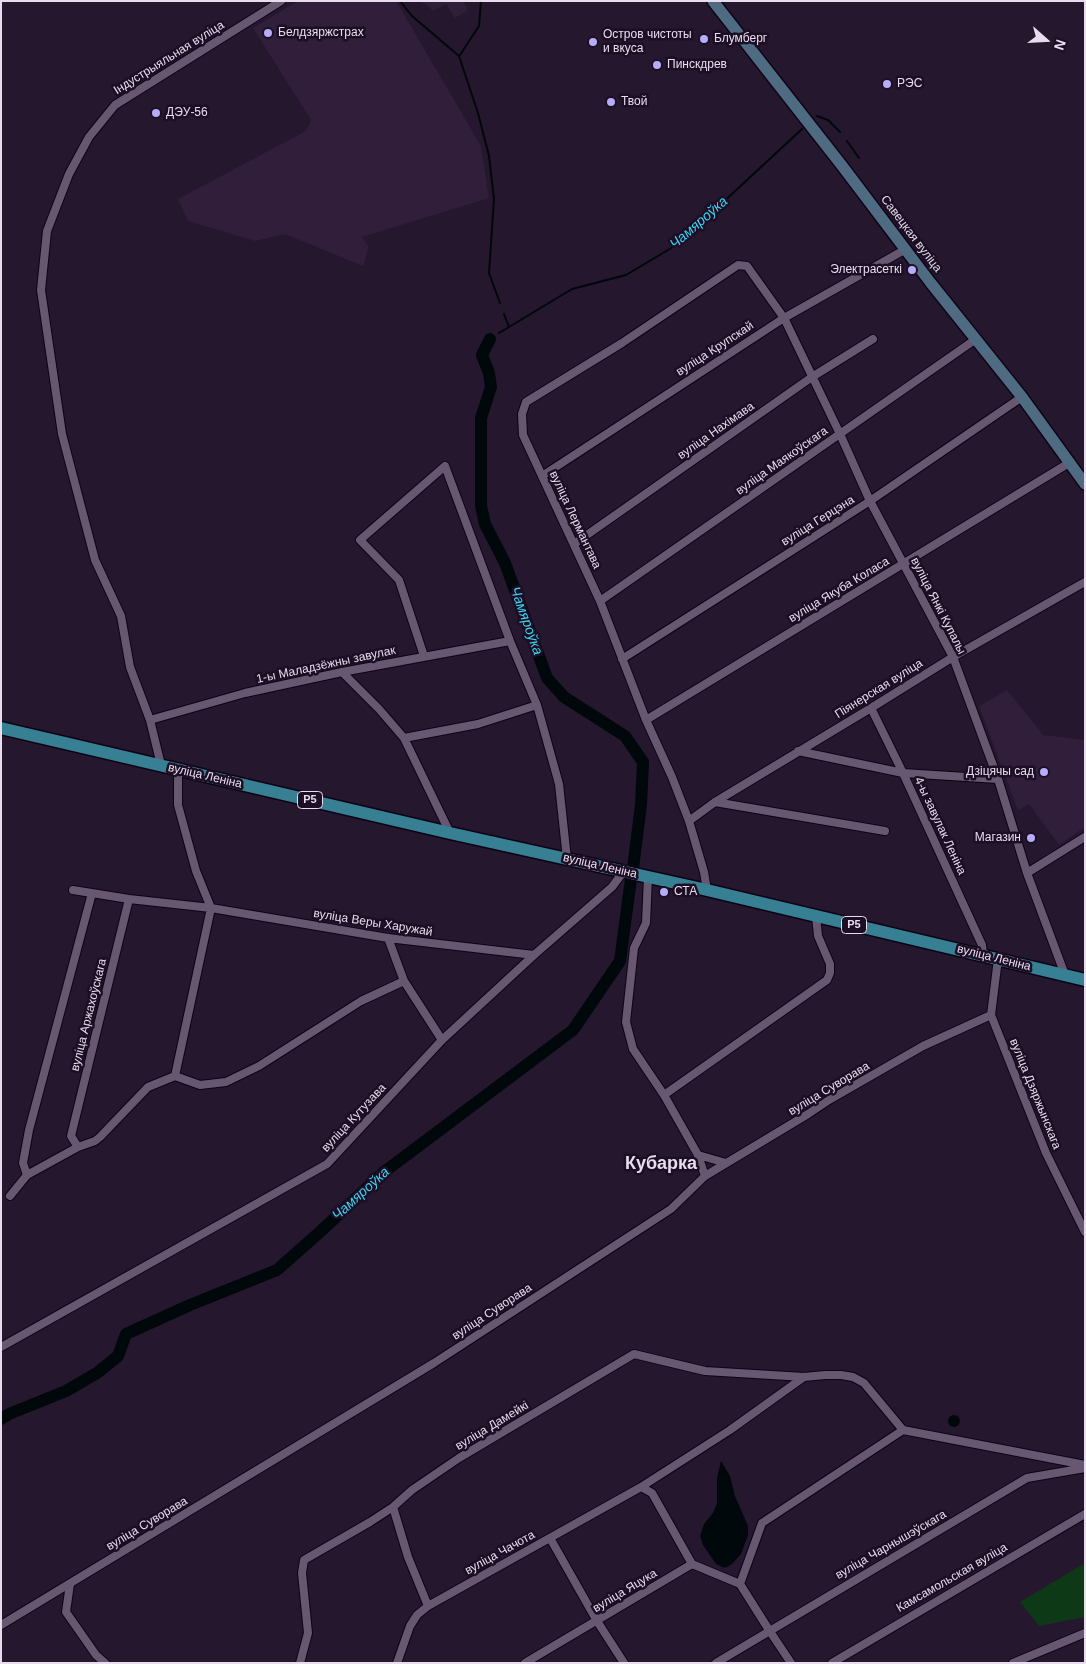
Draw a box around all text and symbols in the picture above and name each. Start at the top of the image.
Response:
north arrow [1021,15,1071,65]
street label: Індустрыяльная вуліца [111,18,227,98]
place label: Белдзяржстрах [278,26,364,40]
marker: Белдзяржстрах [262,27,274,39]
place label: Остров чистоты и вкуса [603,28,692,56]
place label: Блумберг [714,32,767,46]
marker: Блумберг [698,33,710,45]
marker: Остров чистоты и вкуса [587,36,599,48]
text: N [1051,37,1069,52]
place label: Пинскдрев [667,58,727,72]
marker: Пинскдрев [651,59,663,71]
place label: РЭС [897,77,922,91]
marker: РЭС [881,78,893,90]
place label: Твой [621,95,647,109]
marker: Твой [605,96,617,108]
place label: ДЭУ-56 [166,106,208,120]
marker: ДЭУ-56 [150,107,162,119]
water label: Чамяроўка [667,193,731,253]
street label: Савецкая вуліца [877,193,945,275]
place label: Электрасеткі [830,263,902,277]
marker: Электрасеткі [906,264,918,276]
street label: вуліца Крупскай [674,319,756,379]
street label: вуліца Нахімава [675,399,757,463]
street label: вуліца Маякоўскага [733,424,831,498]
street label: вуліца Лермантава [546,469,604,571]
street label: вуліца Герцэна [779,493,857,549]
street label: вуліца Якуба Коласа [786,554,892,626]
street label: вуліца Янкі Купалы [907,555,969,657]
water label: Чамяроўка [506,585,546,657]
street label: 1-ы Маладзёжны завулак [255,643,397,687]
street label: Піянерская вуліца [832,656,926,722]
street label: вуліца Леніна [167,760,243,792]
place label: Дзіцячы сад [966,765,1034,779]
marker: Дзіцячы сад [1038,766,1050,778]
street label: 4-ы завулак Леніна [911,775,969,877]
road number: Р5 [298,792,322,808]
place label: Магазин [975,831,1021,845]
marker: Магазин [1025,832,1037,844]
street label: вуліца Леніна [562,850,638,882]
place label: СТА [674,885,697,899]
marker: СТА [658,886,670,898]
street label: вуліца Веры Харужай [312,906,434,940]
road number: Р5 [842,916,866,934]
street label: вуліца Леніна [956,942,1032,974]
street label: вуліца Аржахоўскага [68,957,110,1073]
street label: вуліца Дзяржынскага [1006,1037,1064,1151]
street label: вуліца Суворава [786,1059,872,1119]
street label: вуліца Кутузава [319,1081,389,1155]
district label: Кубарка [625,1153,697,1175]
water label: Чамяроўка [329,1164,393,1224]
street label: вуліца Суворава [449,1281,535,1343]
street label: вуліца Дамейкі [453,1399,531,1453]
street label: вуліца Суворава [104,1494,190,1554]
street label: вуліца Чарнышэўскага [833,1507,949,1583]
street label: вуліца Чачота [463,1528,537,1578]
street label: Камсамольская вуліца [894,1540,1010,1616]
street label: вуліца Яцука [590,1566,660,1616]

